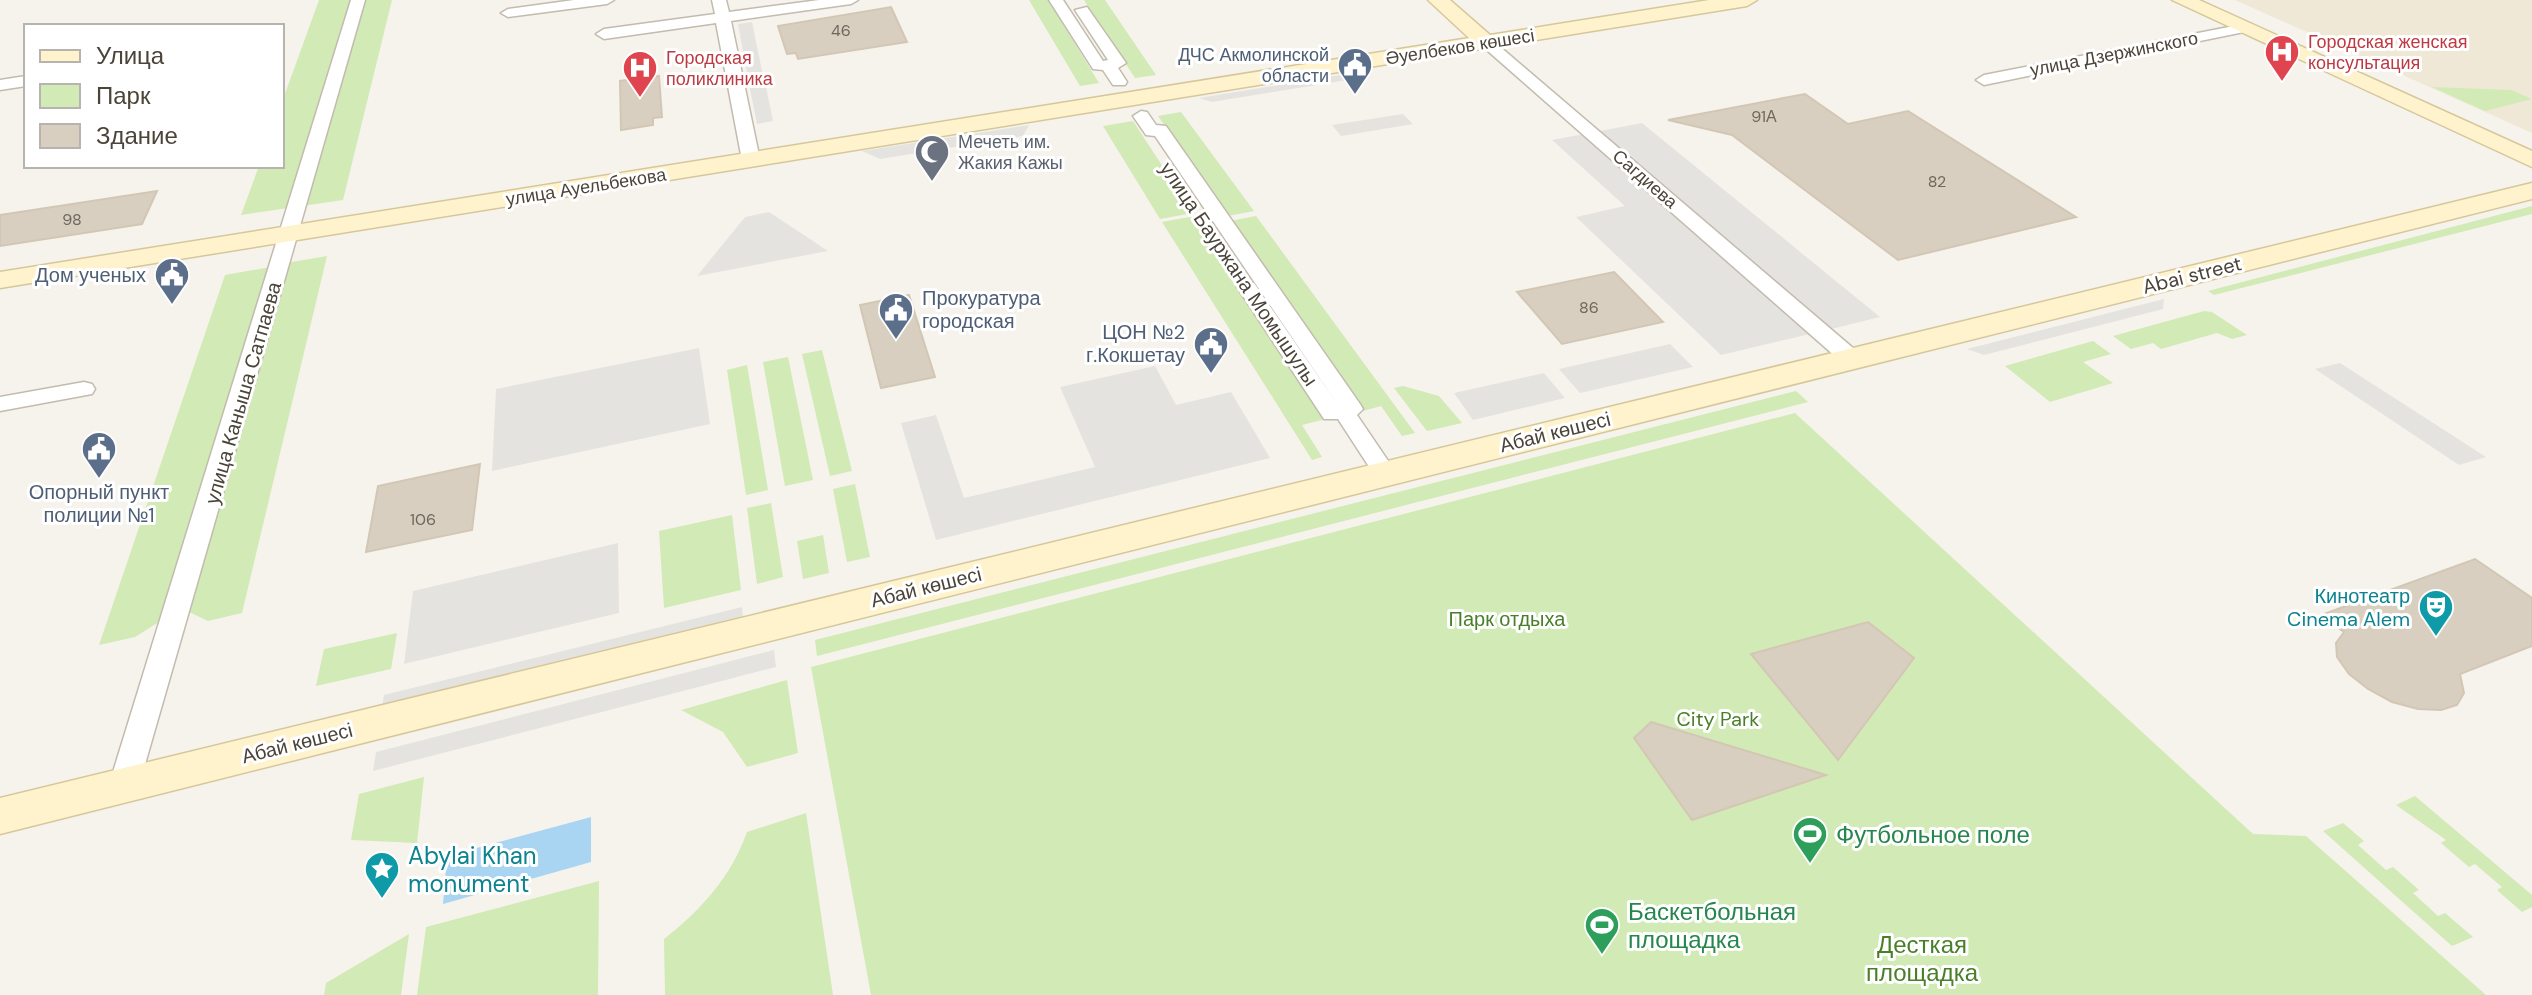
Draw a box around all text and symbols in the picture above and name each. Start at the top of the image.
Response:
house number: 46 [831,20,851,41]
street label: Әуелбеков көшесі [1384,23,1536,71]
legend [24,24,284,168]
street label: улица Дзержинского [2028,26,2200,82]
place label: Городская женская консультация [2308,30,2468,75]
hospital icon: Городская женская консультация [2263,33,2301,83]
text: Улица [96,40,165,71]
place label: ДЧС Акмолинской области [1178,43,1329,88]
place label: Городская поликлиника [666,46,774,91]
public building icon: ДЧС Акмолинской области [1336,46,1374,96]
hospital icon: Городская поликлиника [621,49,659,99]
text: Парк [96,80,151,111]
house number: 91А [1751,106,1777,127]
text: Здание [96,120,178,151]
place label: Мечеть им. Жакия Кажы [958,130,1063,175]
mosque icon: Мечеть им. Жакия Кажы [913,133,951,183]
street label: Сагдиева [1607,144,1683,215]
street label: улица Бауржана Момышулы [1154,157,1324,391]
street label: улица Ауельбекова [504,162,669,212]
house number: 82 [1928,171,1946,192]
house number: 98 [62,209,82,230]
street label: Abai street [2140,250,2245,300]
public building icon: Дом ученых [153,256,191,306]
place label: Дом ученых [35,262,146,288]
street label: улица Каныша Сатпаева [199,278,287,507]
place label: Прокуратура городская [922,285,1041,334]
public building icon: Прокуратура городская [877,291,915,341]
house number: 86 [1579,297,1599,318]
place label: ЦОН №2 г.Кокшетау [1086,319,1185,368]
public building icon: ЦОН №2 г.Кокшетау [1192,325,1230,375]
street label: Абай көшесі [1497,406,1613,458]
public building icon: Опорный пункт полиции №1 [80,430,118,480]
place label: Опорный пункт полиции №1 [29,479,169,528]
house number: 106 [410,509,436,530]
street label: Абай көшесі [868,561,984,613]
place label: Кинотеатр Cinema Alem [2287,583,2410,632]
theatre icon: Кинотеатр Cinema Alem [2417,588,2455,638]
park label: Парк отдыха [1449,606,1566,632]
park label: City Park [1677,706,1759,732]
street label: Абай көшесі [239,717,355,769]
sports icon: Футбольное поле [1791,815,1829,865]
place label: Футбольное поле [1836,819,2030,850]
place label: Abylai Khan monument [408,840,537,899]
place icon: Abylai Khan monument [363,850,401,900]
place label: Баскетбольная площадка [1628,896,1796,955]
sports icon: Баскетбольная площадка [1583,906,1621,956]
park label: Десткая площадка [1866,929,1979,988]

